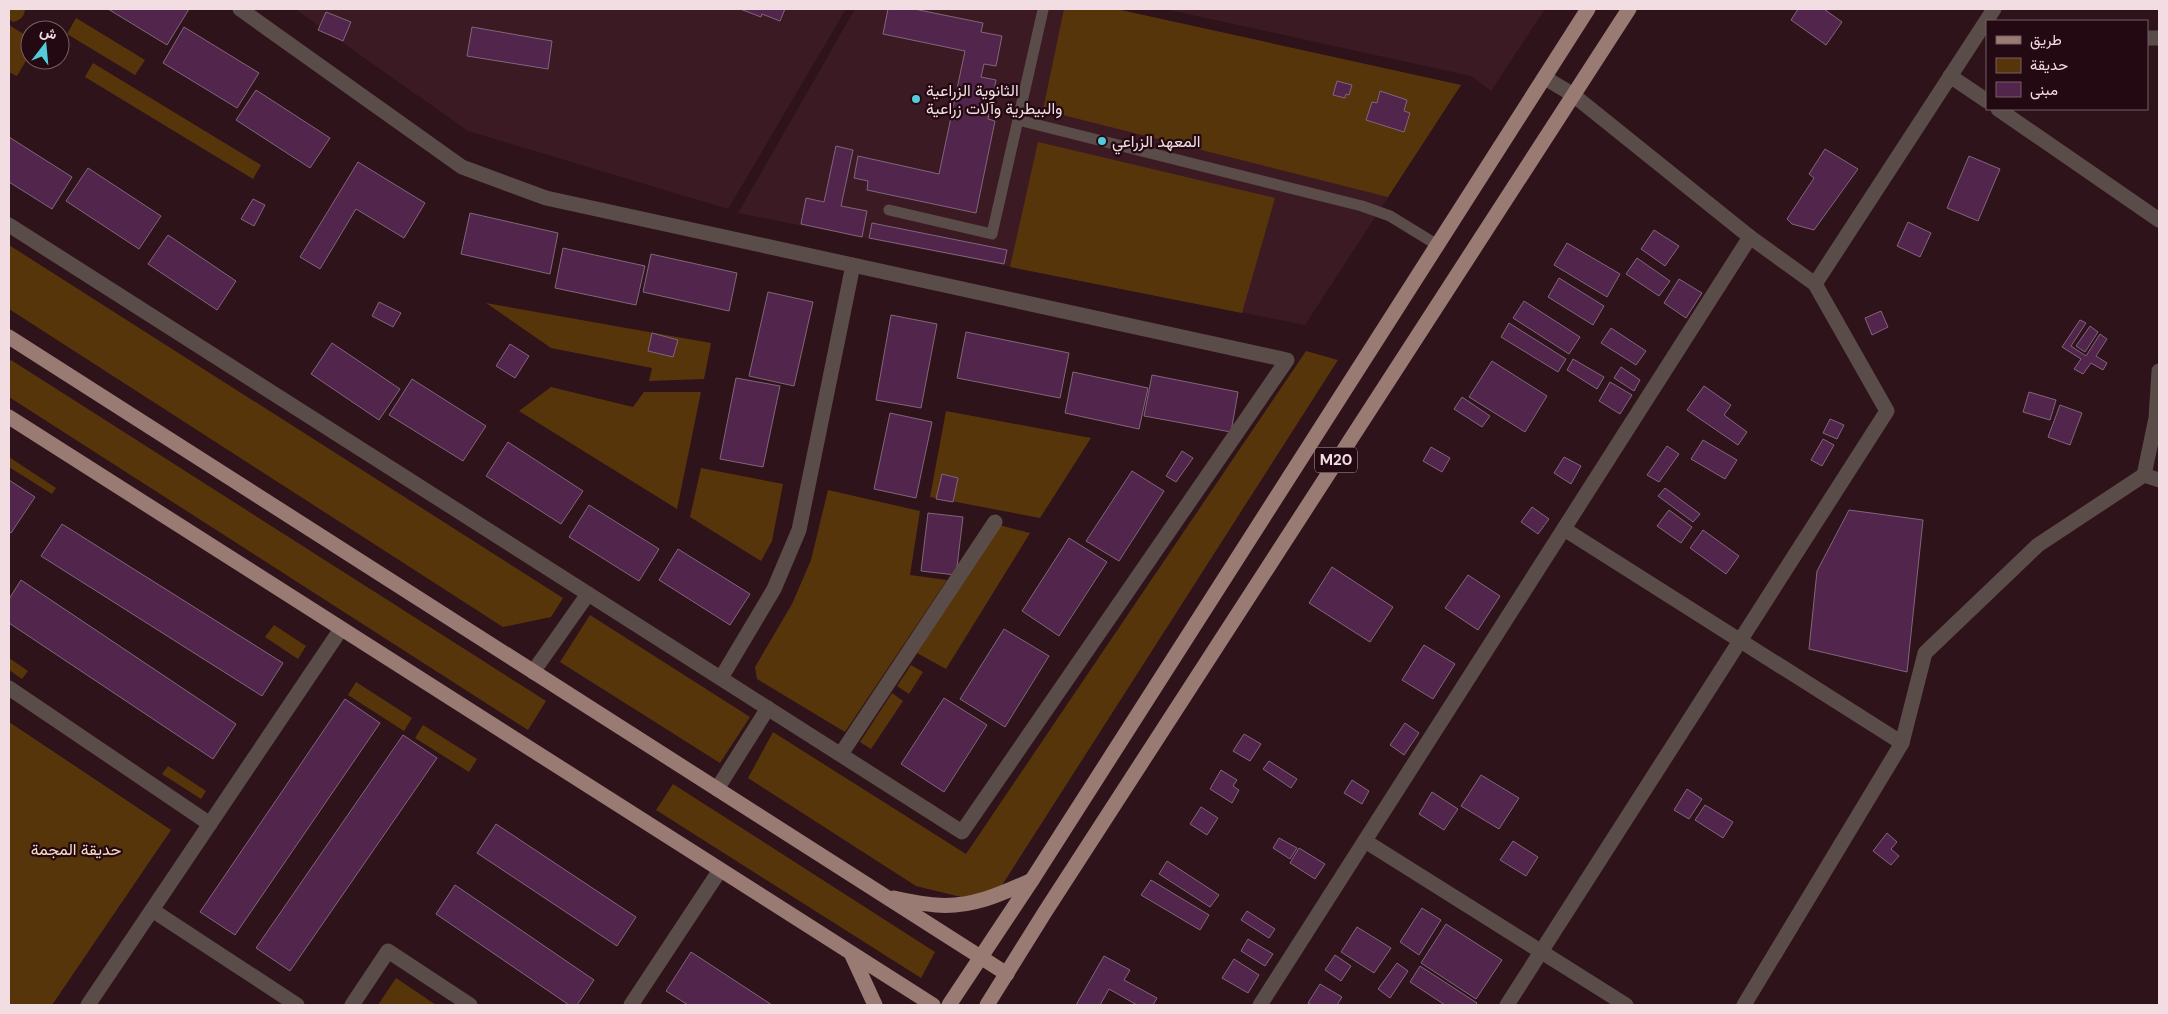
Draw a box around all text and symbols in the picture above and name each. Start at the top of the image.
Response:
north arrow [20,20,70,70]
legend [1986,20,2148,110]
text: ش [38,22,59,44]
text: طريق [2030,30,2062,50]
text: حديقة [2030,55,2068,75]
place label: الثانوية الزراعية والبيطرية وآلات زراعية [926,80,1062,119]
text: مبنى [2030,80,2058,100]
marker: الثانوية الزراعية والبيطرية وآلات زراعية [910,93,922,105]
place label: المعهد الزراعي [1112,131,1200,155]
marker: المعهد الزراعي [1096,135,1108,147]
road number: M20 [1315,448,1357,472]
park label: حديقة المجمة [31,839,122,860]

